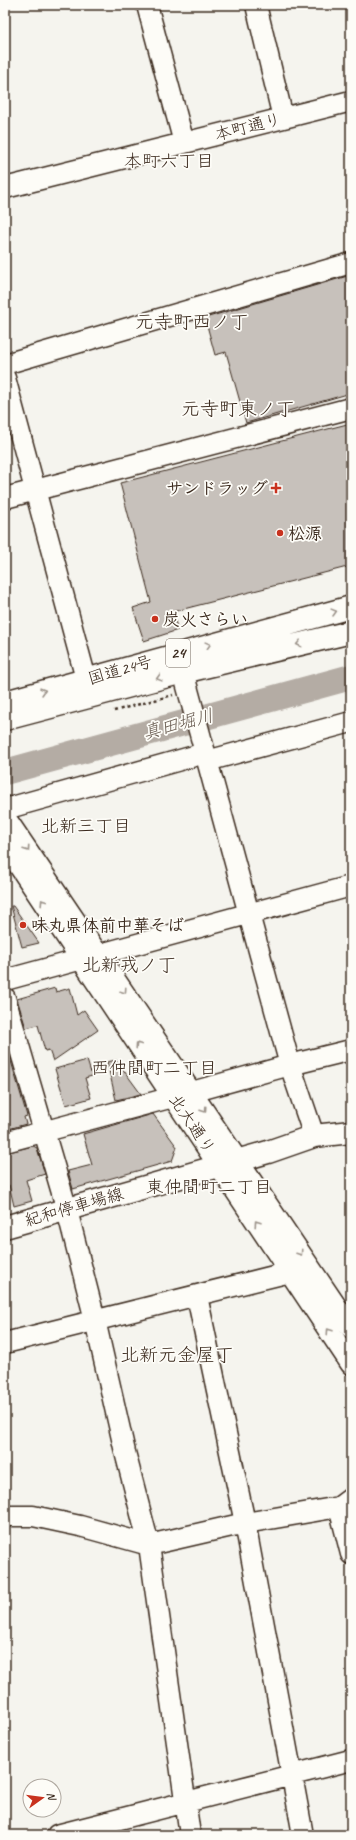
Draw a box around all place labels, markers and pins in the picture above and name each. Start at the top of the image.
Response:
place label: サンドラッグ [166,478,268,499]
marker: サンドラッグ [271,483,281,493]
place label: 松源 [288,523,322,544]
marker: 松源 [275,528,285,538]
place label: 炭火さらい [163,609,248,630]
marker: 炭火さらい [150,614,160,624]
place label: 味丸県体前中華そば [31,915,184,936]
marker: 味丸県体前中華そば [18,920,28,930]

